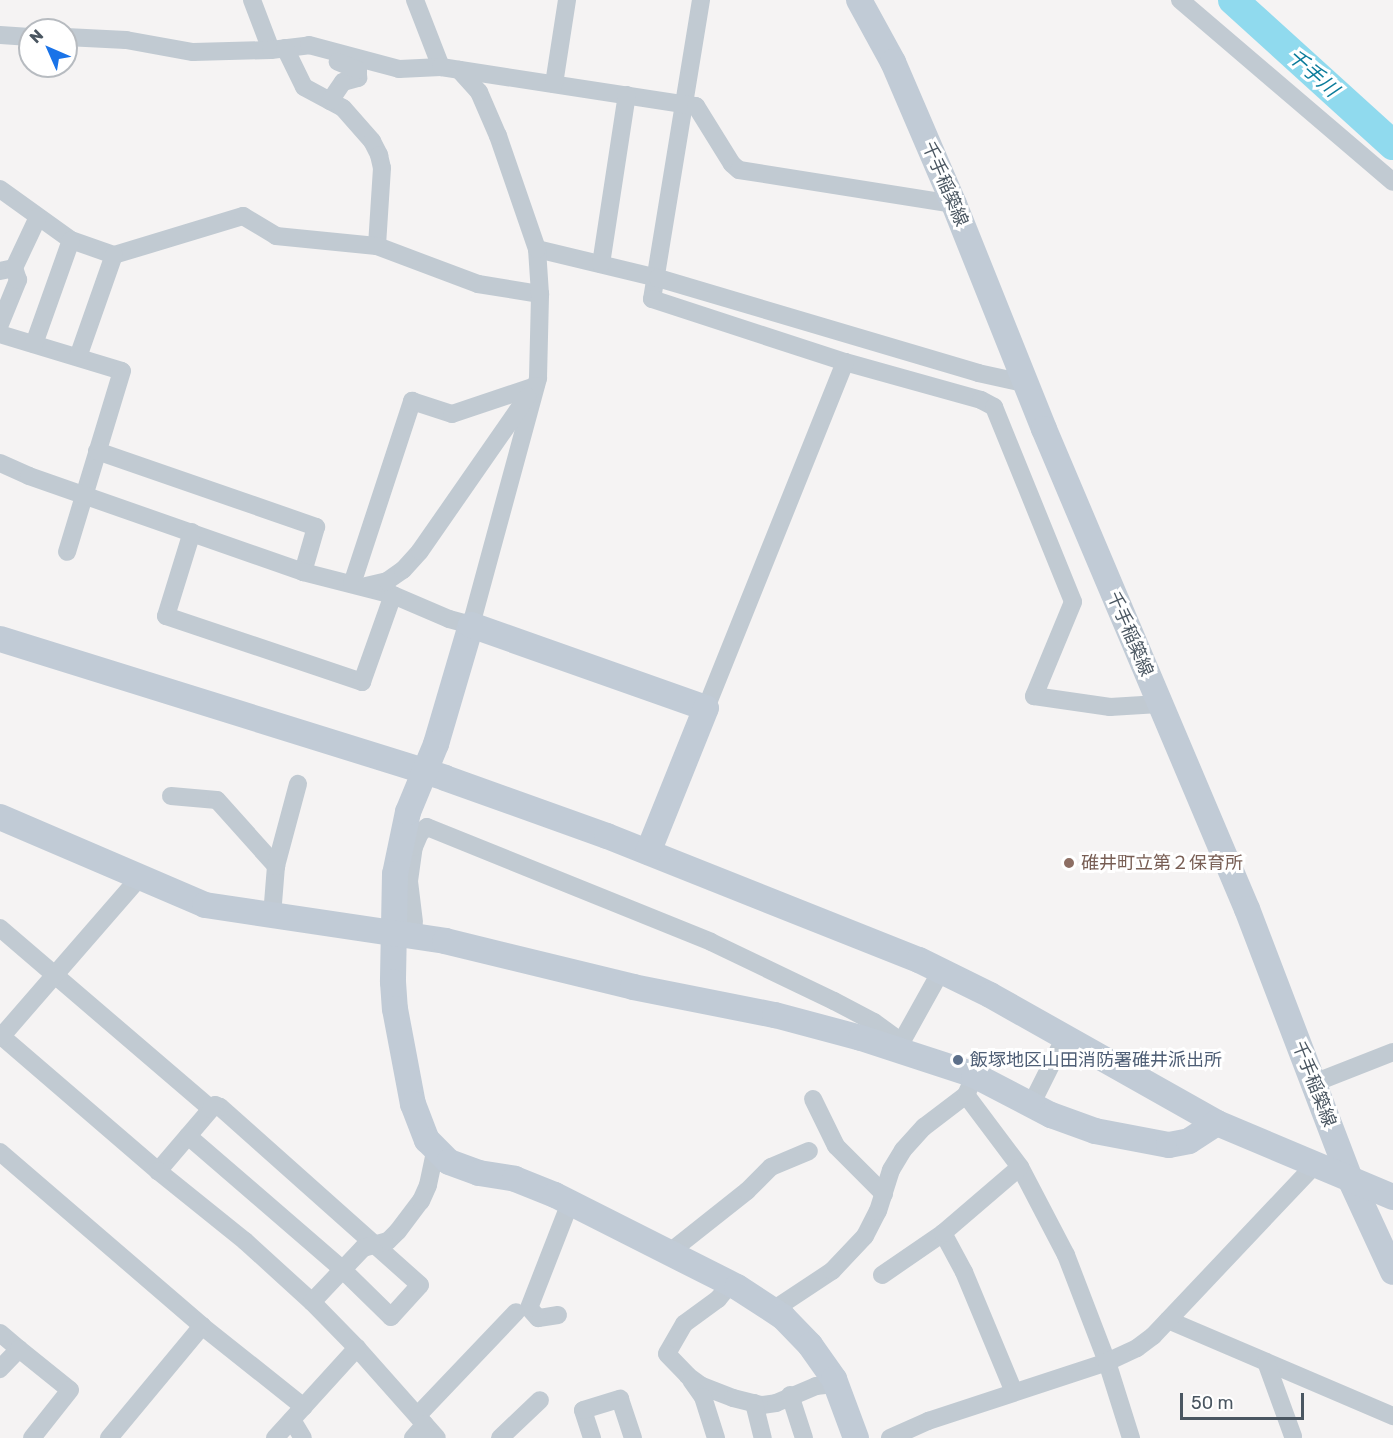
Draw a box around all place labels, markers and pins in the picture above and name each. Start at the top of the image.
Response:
place label: 碓井町立第２保育所 [1081,852,1243,874]
marker: 碓井町立第２保育所 [1062,856,1076,870]
place label: 飯塚地区山田消防署碓井派出所 [970,1049,1222,1071]
marker: 飯塚地区山田消防署碓井派出所 [951,1053,965,1067]

